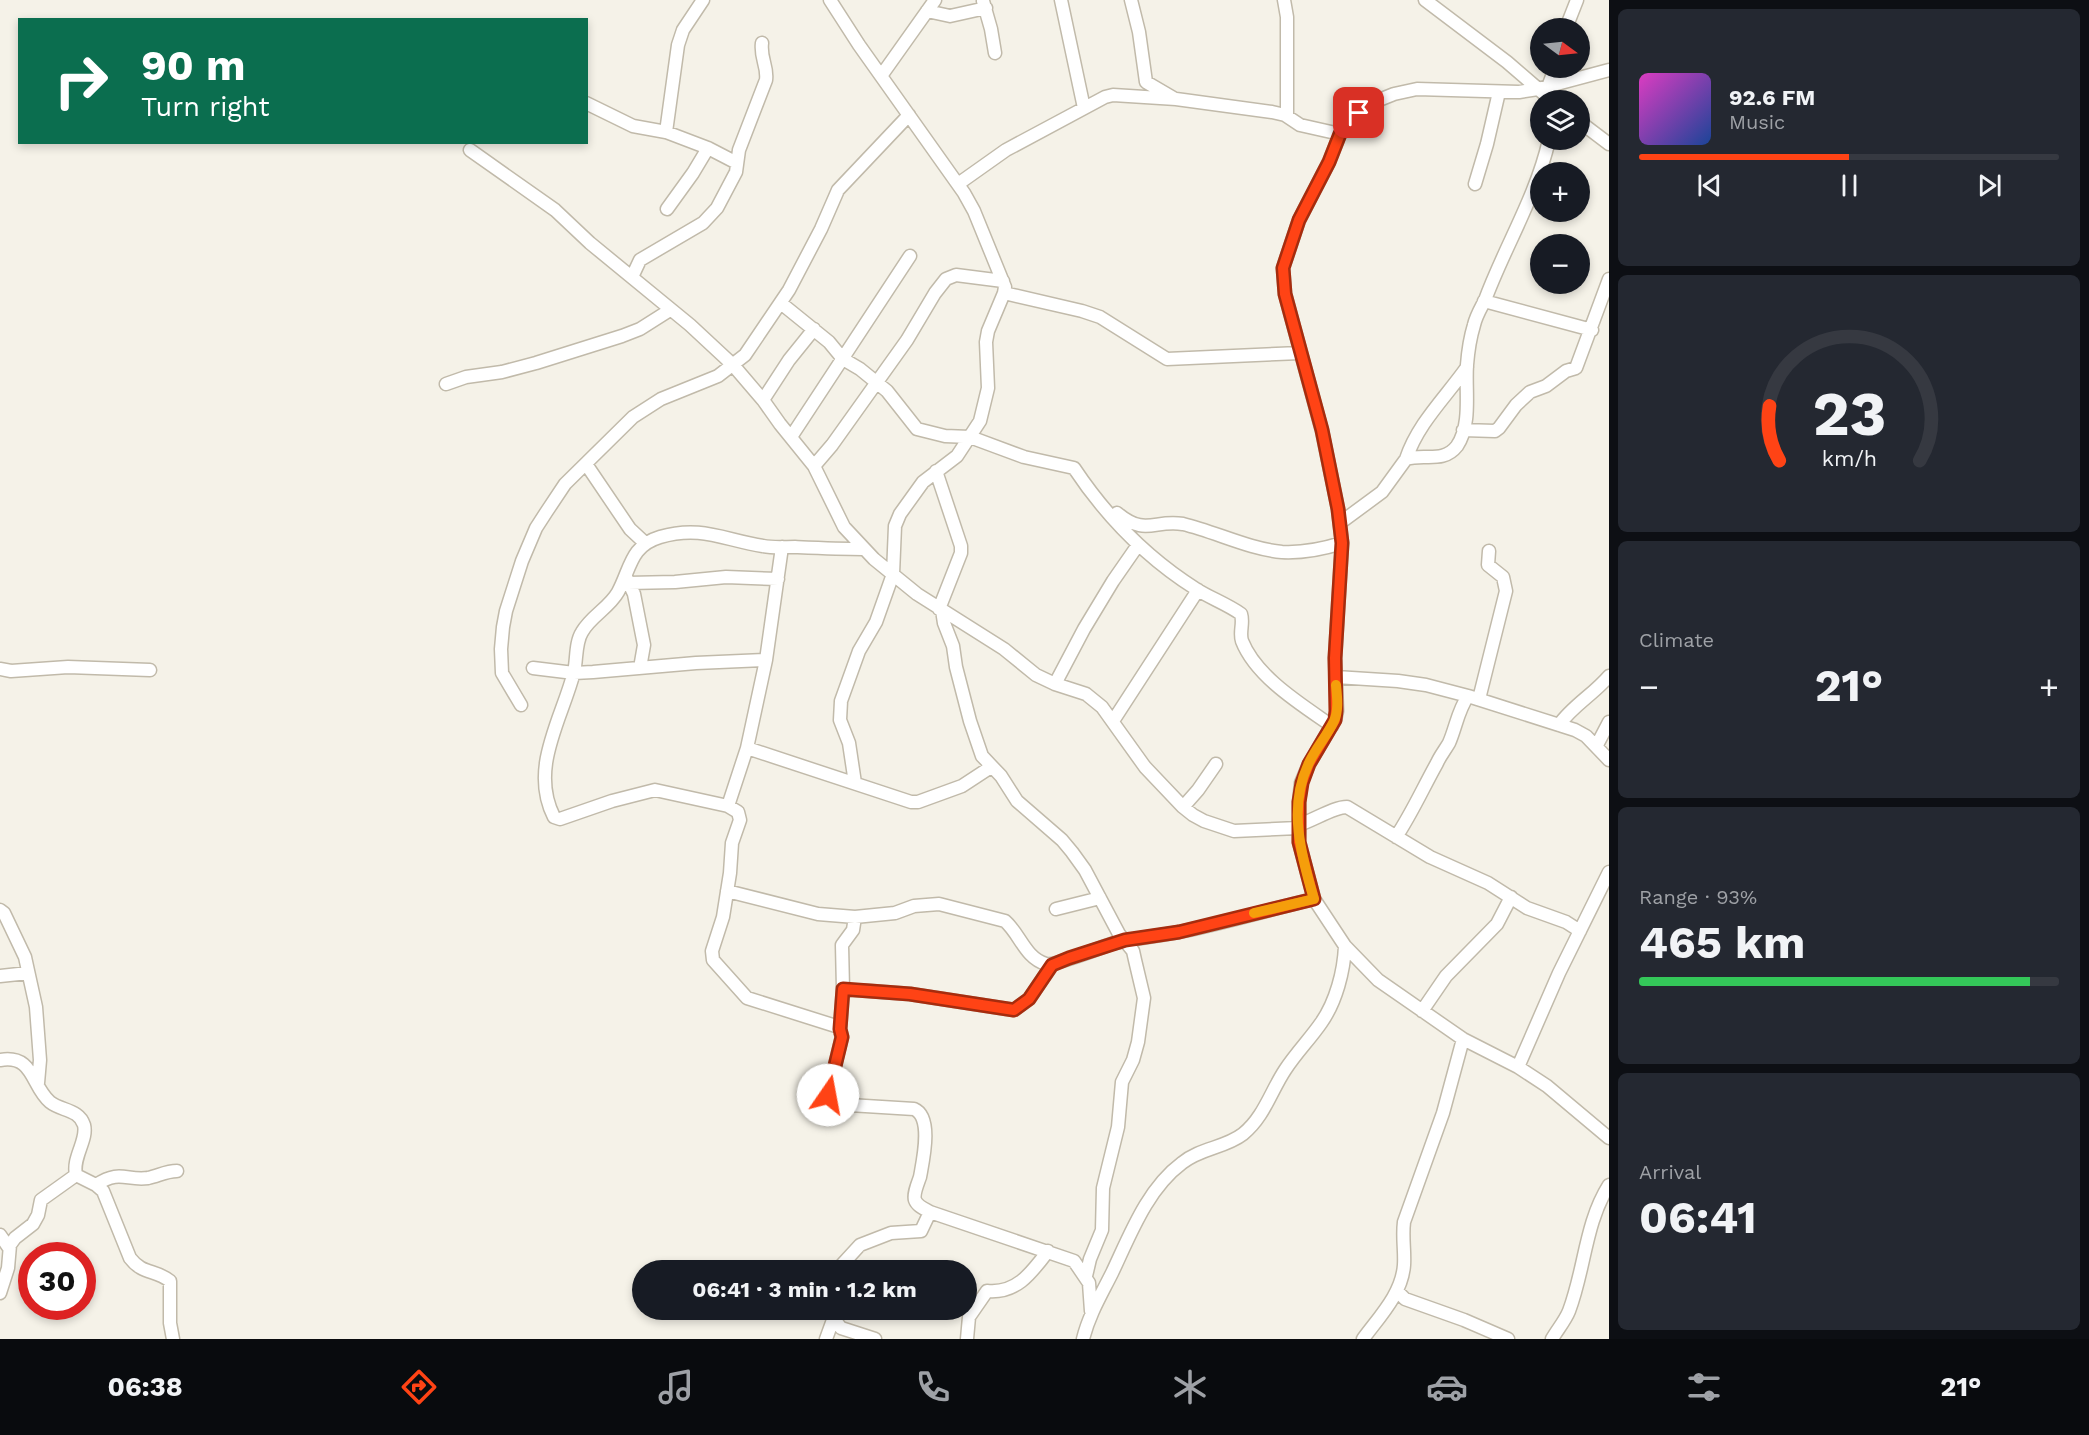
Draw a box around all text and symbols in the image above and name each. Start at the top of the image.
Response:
north arrow [1530,18,1590,78]
map controls [1530,18,1590,294]
text: 90 m [141,41,245,90]
icon: right [42,42,120,120]
text: 92.6 FM [1729,85,1815,110]
pin [1333,87,1384,138]
button: layers [1530,90,1590,150]
text: Turn right [141,91,270,123]
icon: arrive [1342,96,1375,129]
text: Music [1729,110,1785,134]
button: + [1530,162,1590,222]
icon: previous [1693,169,1726,202]
icon: pause [1833,169,1866,202]
icon: next [1973,169,2006,202]
button: − [1530,234,1590,294]
text: 23 [1812,377,1886,450]
text: km/h [1821,446,1877,471]
text: Climate [1639,628,1714,652]
text: 21° [1815,659,1883,712]
text: − [1639,667,1659,706]
text: + [2039,667,2059,706]
text: Range · 93% [1639,885,1757,909]
text: 465 km [1639,916,1805,969]
position arrow [796,1063,860,1127]
text: Arrival [1639,1160,1701,1184]
text: 06:41 [1639,1191,1757,1244]
speed limit sign: 30 [18,1242,96,1320]
text: 06:41 · 3 min · 1.2 km [692,1277,917,1302]
icon: directions [398,1366,440,1408]
icon: music [655,1366,697,1408]
icon: phone [912,1366,954,1408]
icon: climate [1169,1366,1211,1408]
icon: car [1426,1366,1468,1408]
icon: filters [1683,1366,1725,1408]
text: 06:38 [108,1371,183,1403]
text: 21° [1940,1371,1981,1403]

